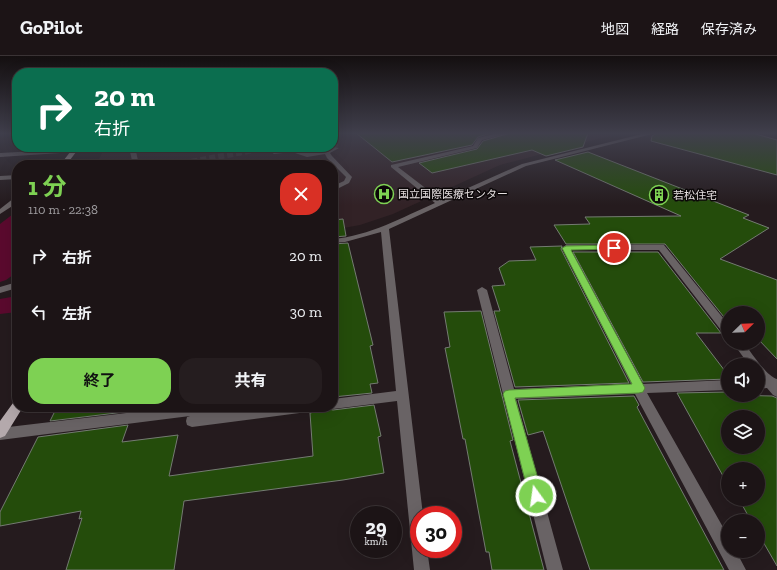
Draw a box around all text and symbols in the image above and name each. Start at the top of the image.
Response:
text: GoPilot [20,16,82,39]
text: 地図 [601,21,629,38]
text: 経路 [651,21,679,38]
text: 保存済み [701,21,757,38]
text: 20 m [94,80,155,113]
icon: right [28,84,80,136]
text: 右折 [94,118,130,140]
text: 1 分 [28,172,66,201]
button: close [280,173,322,215]
hospital icon: 国立国際医療センター [373,183,395,205]
building icon: 若松住宅 [648,184,670,206]
place label: 国立国際医療センター [398,188,508,201]
place label: 若松住宅 [673,189,717,202]
text: 110 m · 22:38 [28,202,98,217]
pin [597,231,631,265]
icon: arrive [603,237,625,259]
icon: right [28,245,50,267]
text: 20 m [289,247,322,265]
text: 右折 [62,249,92,267]
icon: left [28,301,50,323]
text: 30 m [290,303,322,321]
text: 左折 [62,305,92,323]
north arrow [721,306,765,350]
map controls [721,306,765,558]
button: 終了 [28,358,171,404]
button: 共有 [179,358,322,404]
button: sound [721,358,765,402]
button: layers [721,410,765,454]
button: + [721,462,765,506]
position arrow [515,475,557,517]
speed limit sign: 30 [410,506,462,558]
button: − [721,514,765,558]
text: 29 [365,515,387,539]
text: km/h [365,536,387,548]

